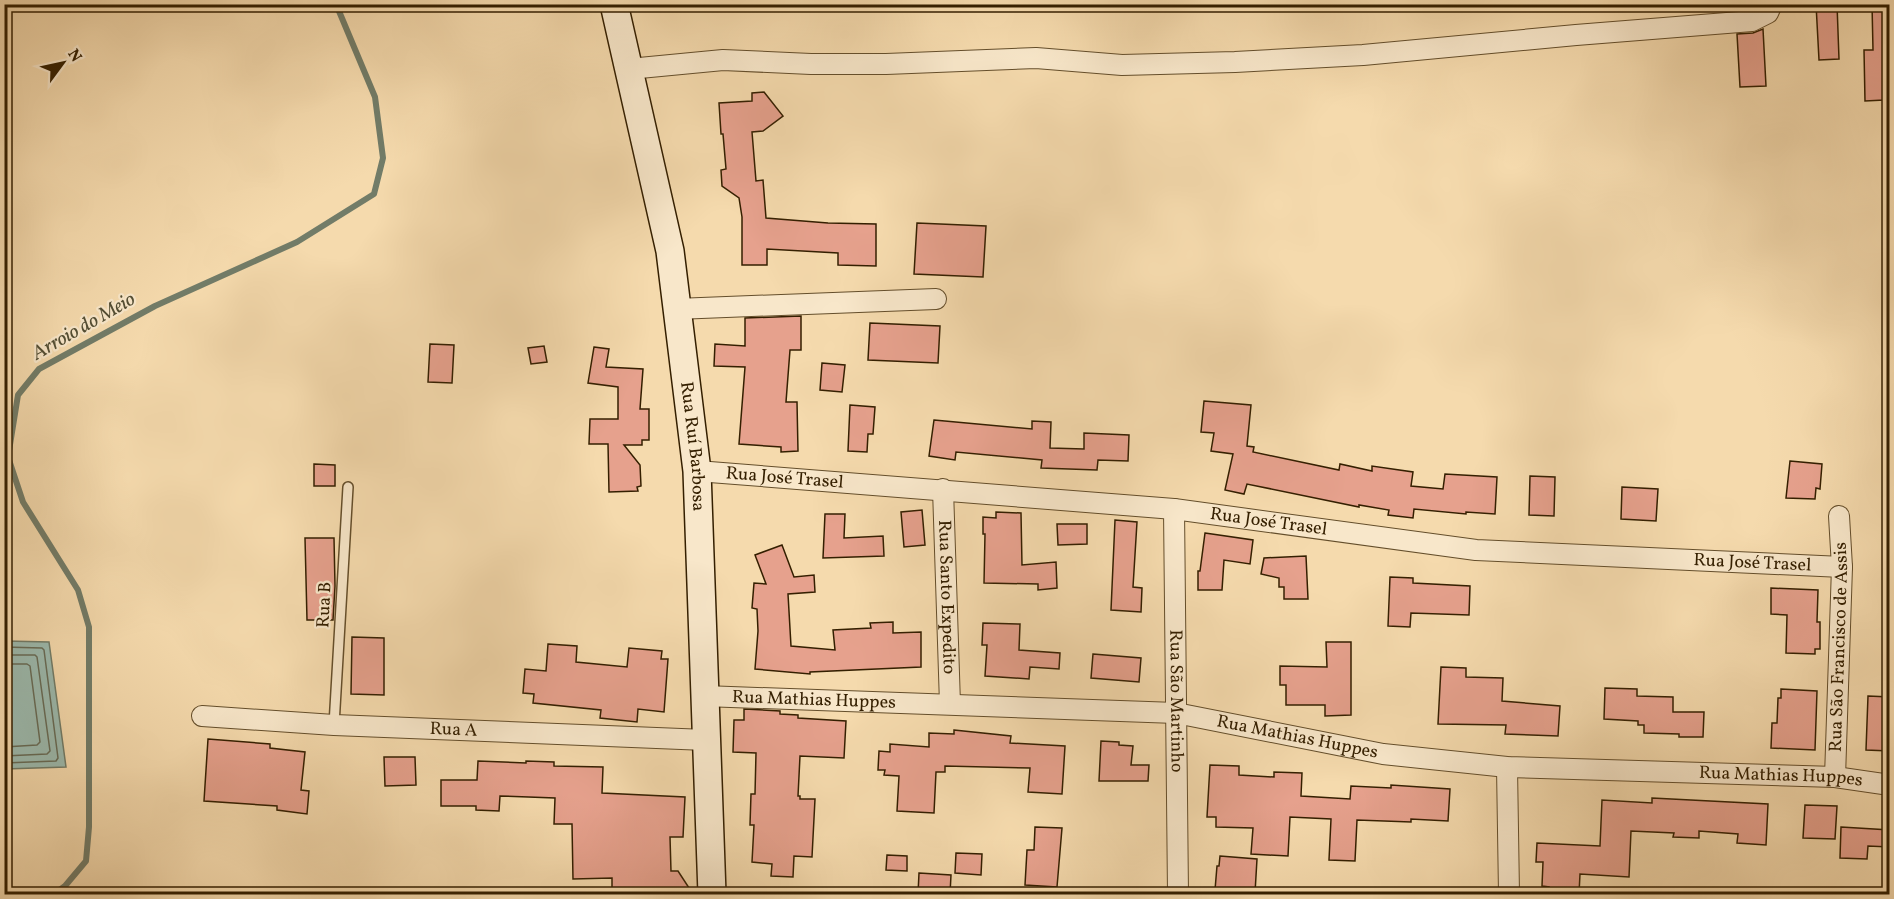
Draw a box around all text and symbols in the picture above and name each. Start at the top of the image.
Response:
north arrow [33,33,93,93]
text: N [62,45,86,67]
water label: Arroio do Meio [26,286,141,368]
street label: Rua Ruí Barbosa [674,380,711,512]
street label: Rua José Trasel [725,461,844,495]
street label: Rua José Trasel [1209,502,1329,542]
street label: Rua Santo Expedito [932,519,962,675]
street label: Rua São Francisco de Assis [1823,541,1855,752]
street label: Rua José Trasel [1693,548,1812,578]
street label: Rua B [311,581,339,629]
street label: Rua São Martinho [1163,629,1189,773]
street label: Rua Mathias Huppes [732,685,896,715]
street label: Rua Mathias Huppes [1215,709,1380,765]
street label: Rua A [429,716,478,743]
street label: Rua Mathias Huppes [1699,760,1864,793]

